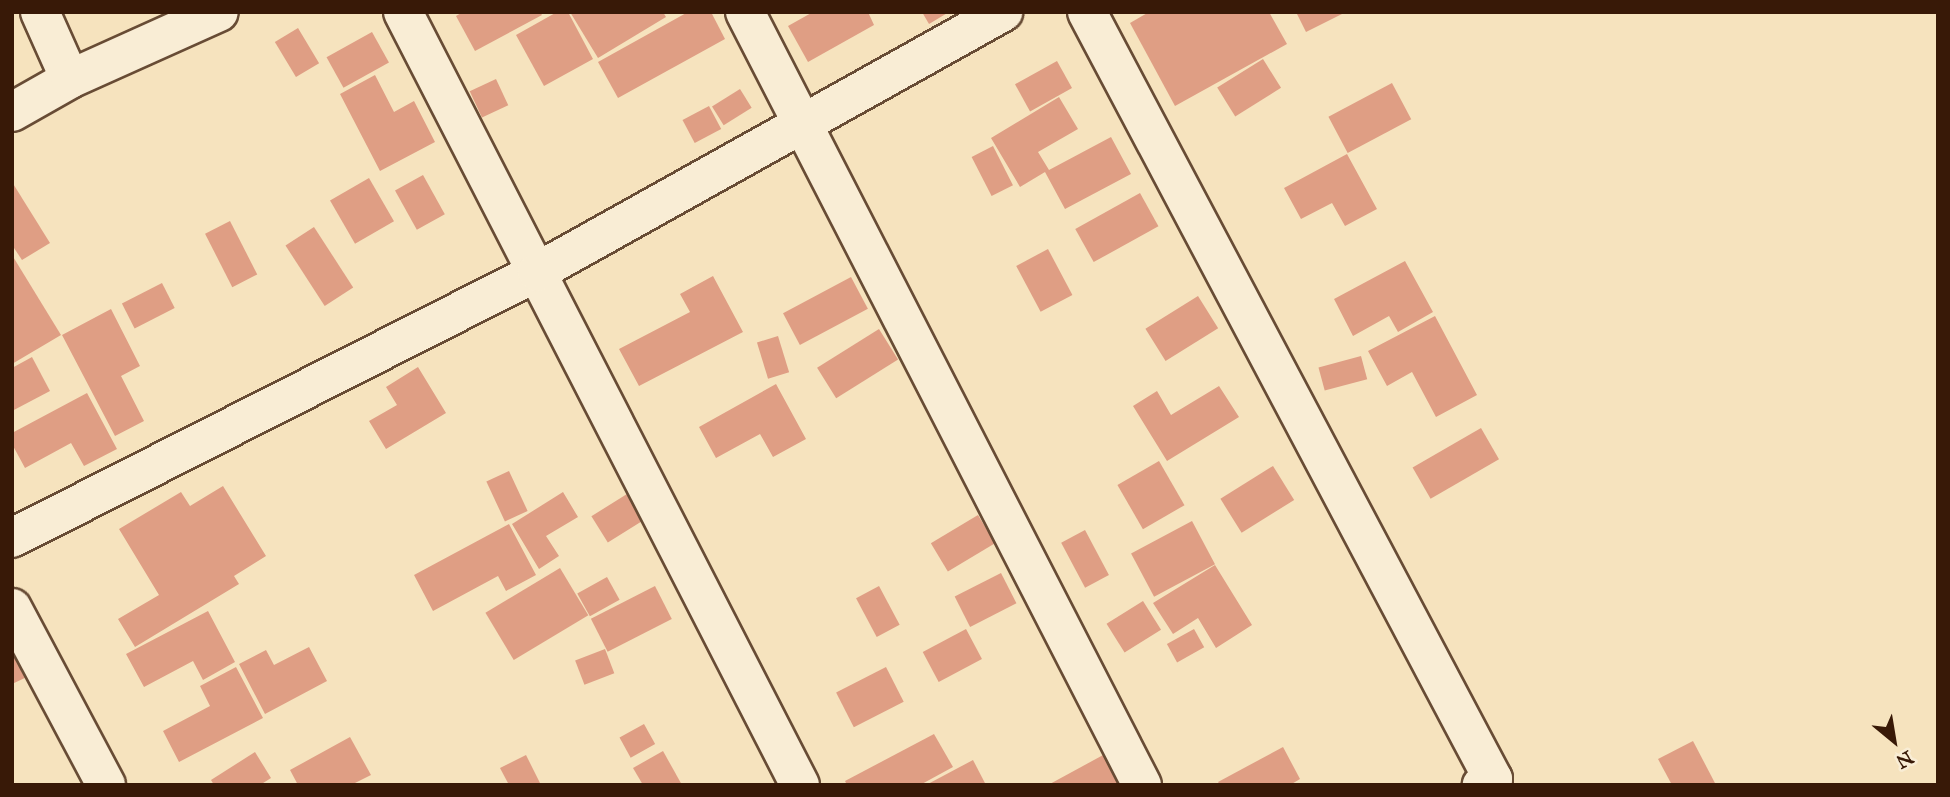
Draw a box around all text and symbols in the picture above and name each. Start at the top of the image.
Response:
north arrow [1859,706,1929,776]
text: N [1892,746,1917,774]

